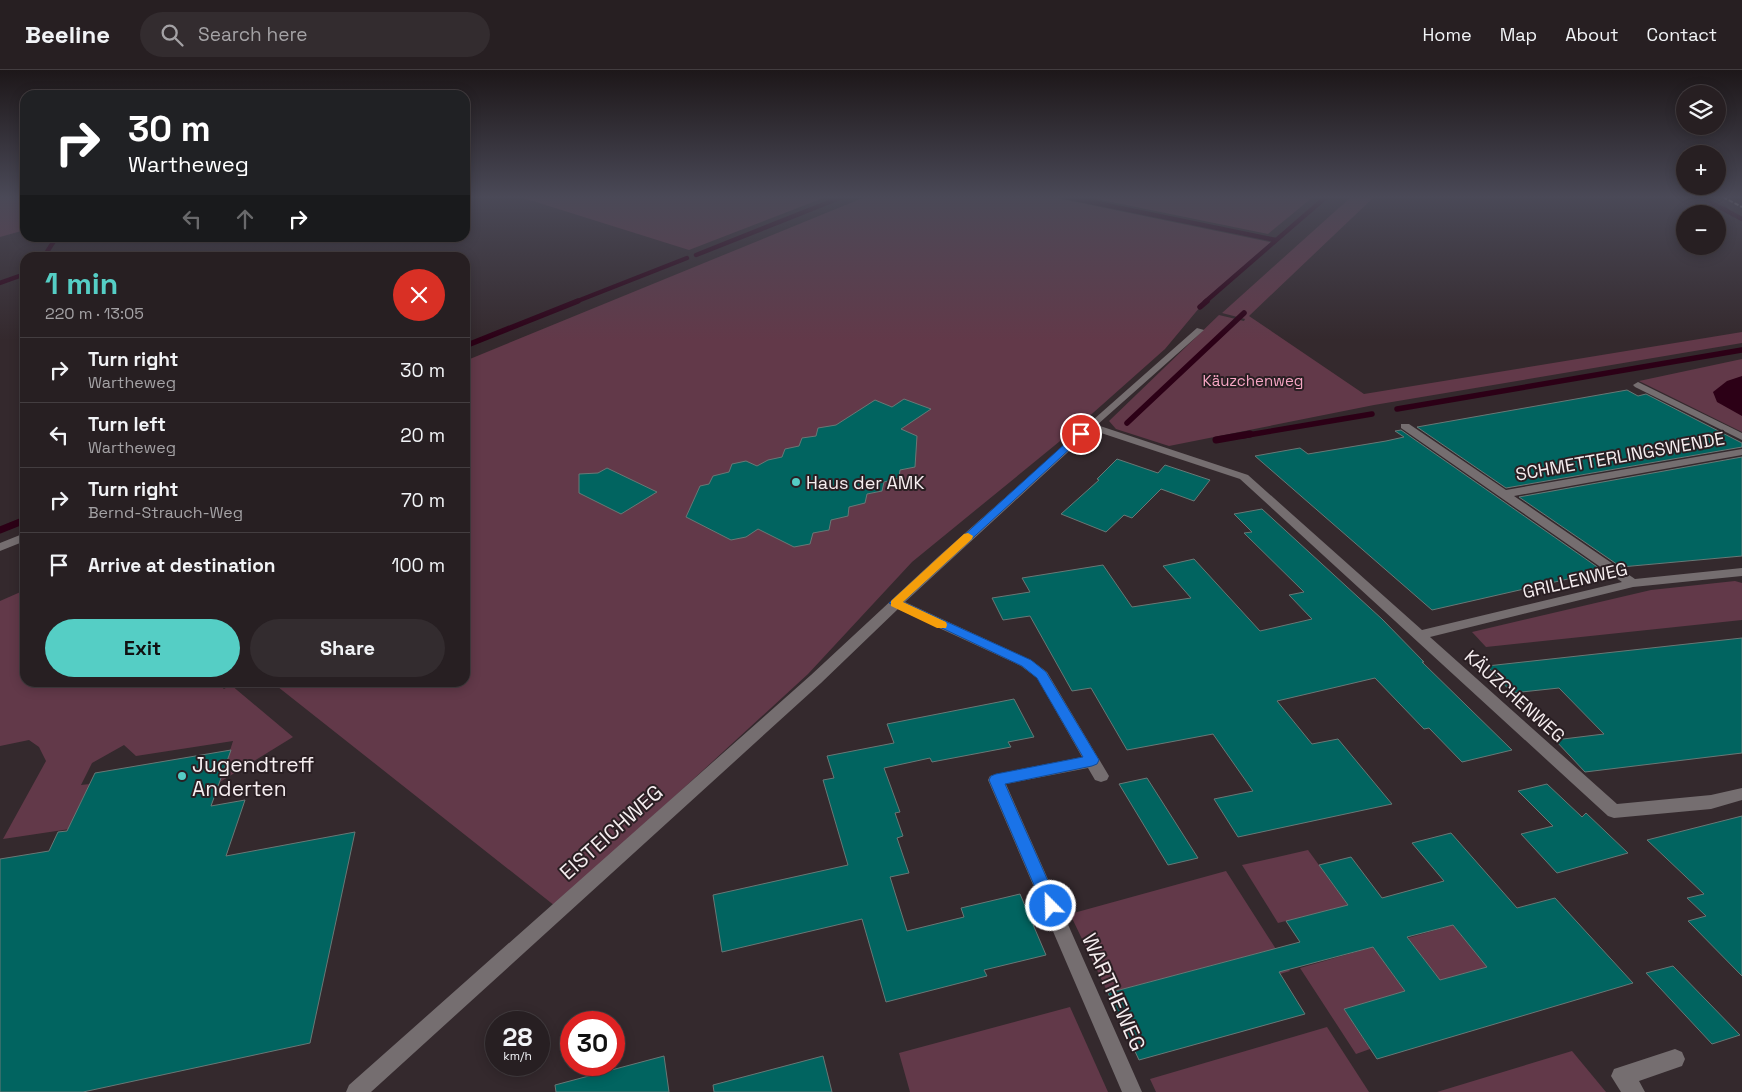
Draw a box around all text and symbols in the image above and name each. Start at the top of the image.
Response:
search box [140,12,490,57]
text: Beeline [25,19,110,50]
icon: search [158,21,186,49]
text: Search here [198,22,308,47]
text: Home [1423,23,1472,46]
text: Map [1500,23,1537,46]
text: About [1565,23,1619,46]
text: Contact [1647,23,1717,46]
map controls [1676,85,1726,255]
button: layers [1676,85,1726,135]
text: 30 m [128,107,211,151]
icon: right [45,110,110,175]
button: + [1676,145,1726,195]
text: Wartheweg [128,150,249,178]
icon: left [178,205,206,233]
icon: ahead [231,205,259,233]
icon: right [284,205,312,233]
button: − [1676,205,1726,255]
text: 1 min [45,264,118,303]
button: close [393,269,445,321]
text: 220 m · 13:05 [45,303,144,324]
text: Turn right [88,347,178,372]
icon: right [45,356,73,384]
text: 30 m [400,358,445,383]
park label: Käuzchenweg [1203,371,1303,390]
text: Wartheweg [88,372,176,393]
text: Turn left [88,412,166,437]
pin [1060,413,1102,455]
icon: arrive [1067,420,1095,448]
icon: left [45,421,73,449]
text: 20 m [400,423,445,448]
street label: SCHMETTERLINGSWENDE [1514,426,1726,486]
text: Wartheweg [88,437,176,458]
place label: Haus der AMK [806,471,924,494]
marker: Haus der AMK [790,476,802,488]
text: Turn right [88,477,178,502]
icon: right [45,486,73,514]
text: 70 m [401,488,445,513]
text: Bernd-Strauch-Weg [88,502,243,523]
icon: arrive [45,551,73,579]
text: Arrive at destination [88,553,276,578]
text: 100 m [391,553,445,578]
street label: GRILLENWEG [1520,557,1630,603]
button: Exit [45,619,240,677]
button: Share [250,619,445,677]
street label: KÄUZCHENWEG [1460,645,1570,747]
place label: Jugendtreff Anderten [192,751,314,802]
marker: Jugendtreff Anderten [176,770,188,782]
street label: EISTEICHWEG [554,779,668,885]
position arrow [1024,879,1076,931]
street label: WARTHEWEG [1076,929,1152,1055]
speed limit sign: 30 [560,1011,625,1076]
text: 28 [503,1021,532,1053]
text: km/h [503,1048,532,1064]

